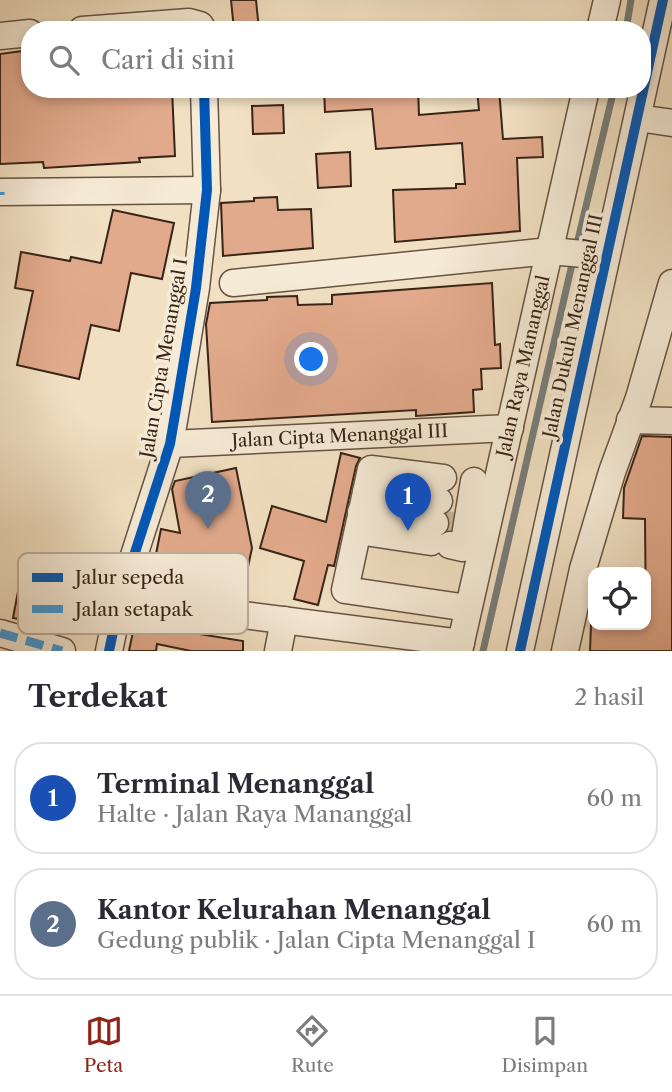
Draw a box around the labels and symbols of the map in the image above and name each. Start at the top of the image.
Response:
street label: Jalan Dukuh Menanggal III [538,212,608,443]
street label: Jalan Cipta Menanggal I [135,256,192,463]
street label: Jalan Raya Mananggal [491,273,555,462]
your location [294,342,328,376]
street label: Jalan Cipta Menanggal III [228,420,448,452]
pin: 2 [185,471,231,529]
pin: 1 [385,473,431,531]
legend [18,553,248,634]
text: Jalur sepeda [72,566,184,589]
text: Jalan setapak [72,598,194,621]

